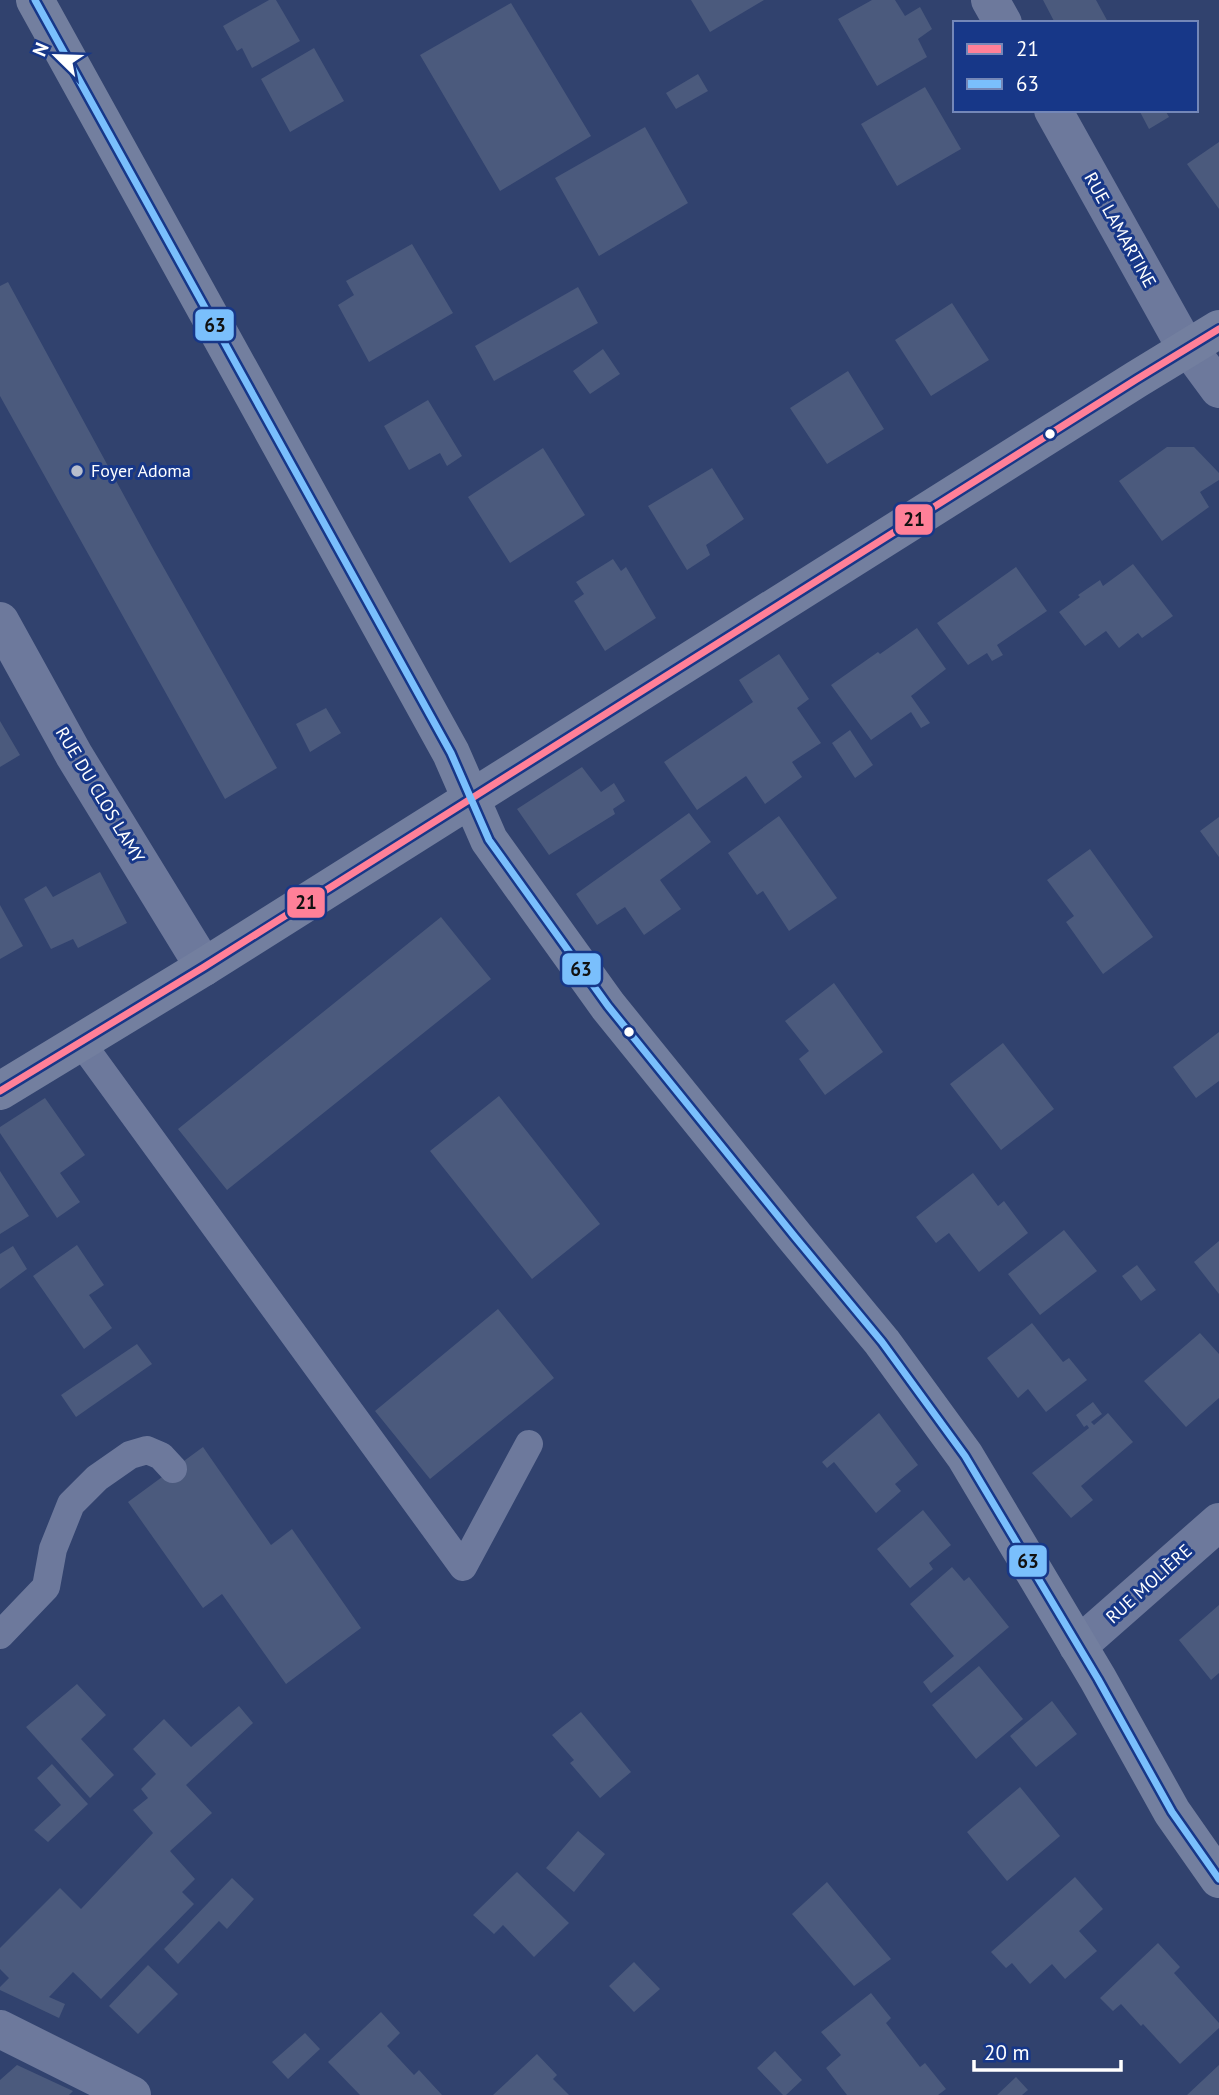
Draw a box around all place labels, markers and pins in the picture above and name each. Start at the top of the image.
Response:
unlabelled marker [1043,427,1057,441]
place label: Foyer Adoma [91,459,191,482]
marker: Foyer Adoma [69,463,85,479]
unlabelled marker [622,1025,636,1039]

